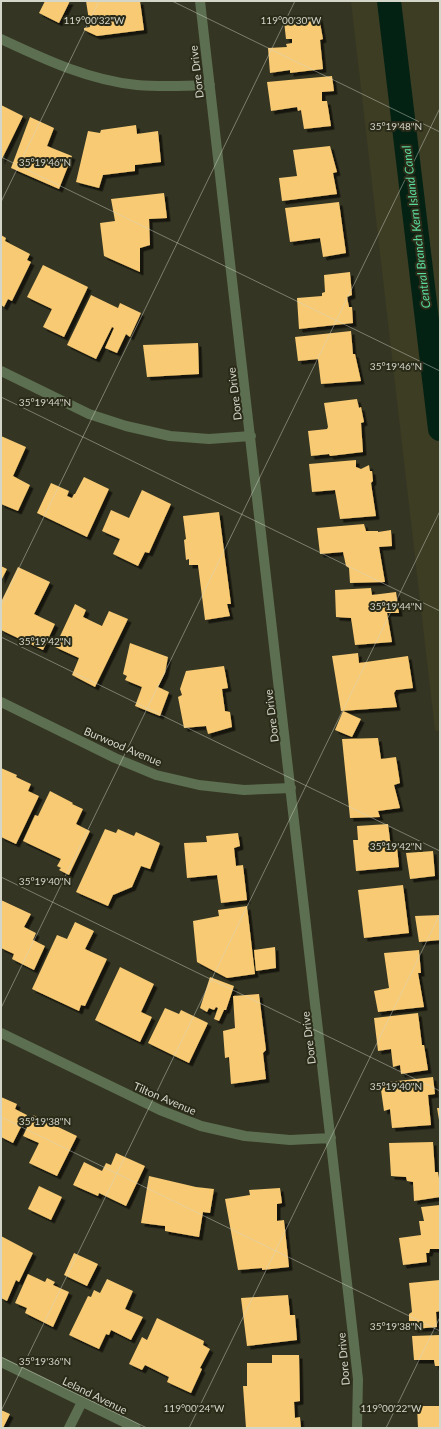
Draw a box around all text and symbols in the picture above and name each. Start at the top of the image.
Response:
text: 119°00'32"W [64,14,125,26]
text: 119°00'30"W [261,14,322,26]
street label: Dore Drive [186,45,206,99]
text: 35°19'48"N [370,120,422,132]
water label: Central Branch Kern Island Canal [399,144,433,309]
text: 35°19'46"N [19,156,71,168]
text: 35°19'46"N [370,360,422,372]
street label: Dore Drive [224,367,244,421]
text: 35°19'44"N [19,396,71,408]
text: 35°19'44"N [370,600,422,612]
text: 35°19'42"N [19,635,71,647]
street label: Dore Drive [261,689,281,743]
street label: Burwood Avenue [82,724,164,768]
text: 35°19'42"N [370,840,422,852]
text: 35°19'40"N [19,875,71,887]
street label: Dore Drive [298,1011,318,1065]
street label: Tilton Avenue [132,1079,198,1117]
text: 35°19'40"N [370,1080,422,1092]
text: 35°19'38"N [19,1115,71,1127]
text: 35°19'38"N [370,1320,422,1332]
street label: Dore Drive [334,1332,352,1386]
text: 35°19'36"N [19,1355,71,1367]
street label: Leland Avenue [61,1374,130,1416]
text: 119°00'24"W [164,1402,225,1414]
text: 119°00'22"W [361,1402,422,1414]

